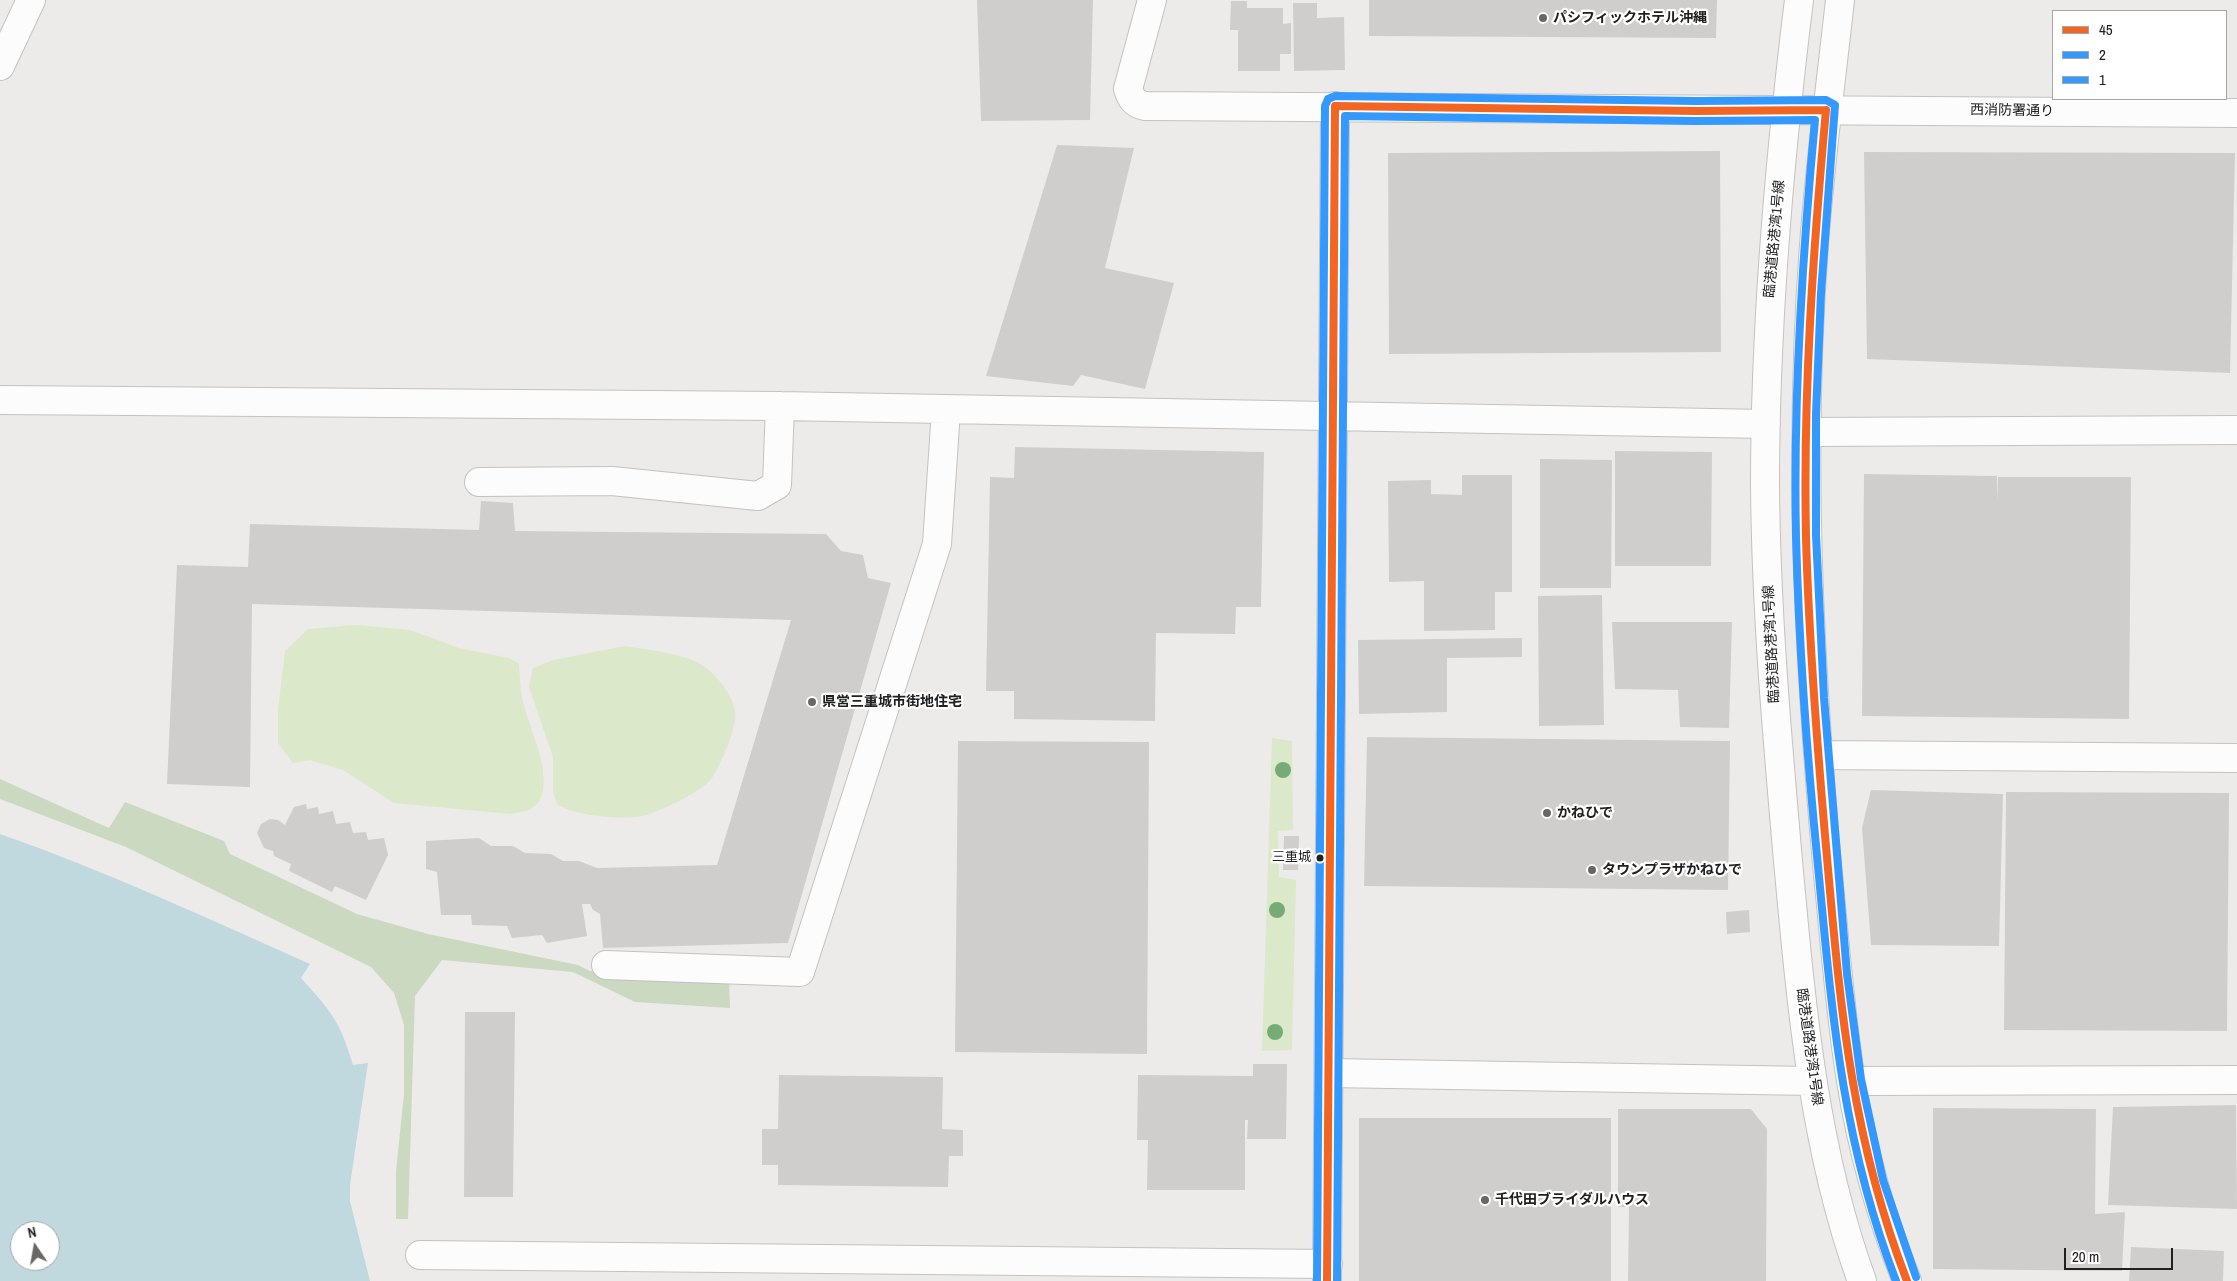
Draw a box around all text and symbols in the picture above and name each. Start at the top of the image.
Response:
place label: パシフィックホテル沖縄 [1553,10,1707,26]
legend [2052,10,2227,100]
marker: パシフィックホテル沖縄 [1537,12,1549,24]
text: 45 [2099,19,2113,40]
text: 2 [2099,44,2106,65]
text: 1 [2099,69,2106,90]
street label: 西消防署通り [1970,102,2054,120]
street label: 臨港道路港湾1号線 [1761,179,1789,299]
street label: 臨港道路港湾1号線 [1761,584,1783,704]
place label: 県営三重城市街地住宅 [822,694,962,710]
marker: 県営三重城市街地住宅 [806,696,818,708]
place label: かねひで [1557,805,1613,821]
marker: かねひで [1541,807,1553,819]
place label: 三重城 [1272,850,1311,866]
marker: 三重城 [1315,853,1325,863]
place label: タウンプラザかねひで [1602,862,1742,878]
marker: タウンプラザかねひで [1586,864,1598,876]
street label: 臨港道路港湾1号線 [1792,987,1826,1107]
place label: 千代田ブライダルハウス [1495,1192,1649,1208]
marker: 千代田ブライダルハウス [1479,1194,1491,1206]
north arrow [10,1221,60,1271]
text: N [26,1223,38,1242]
scale bar [2067,1238,2176,1270]
text: 20 m [2072,1246,2099,1267]

